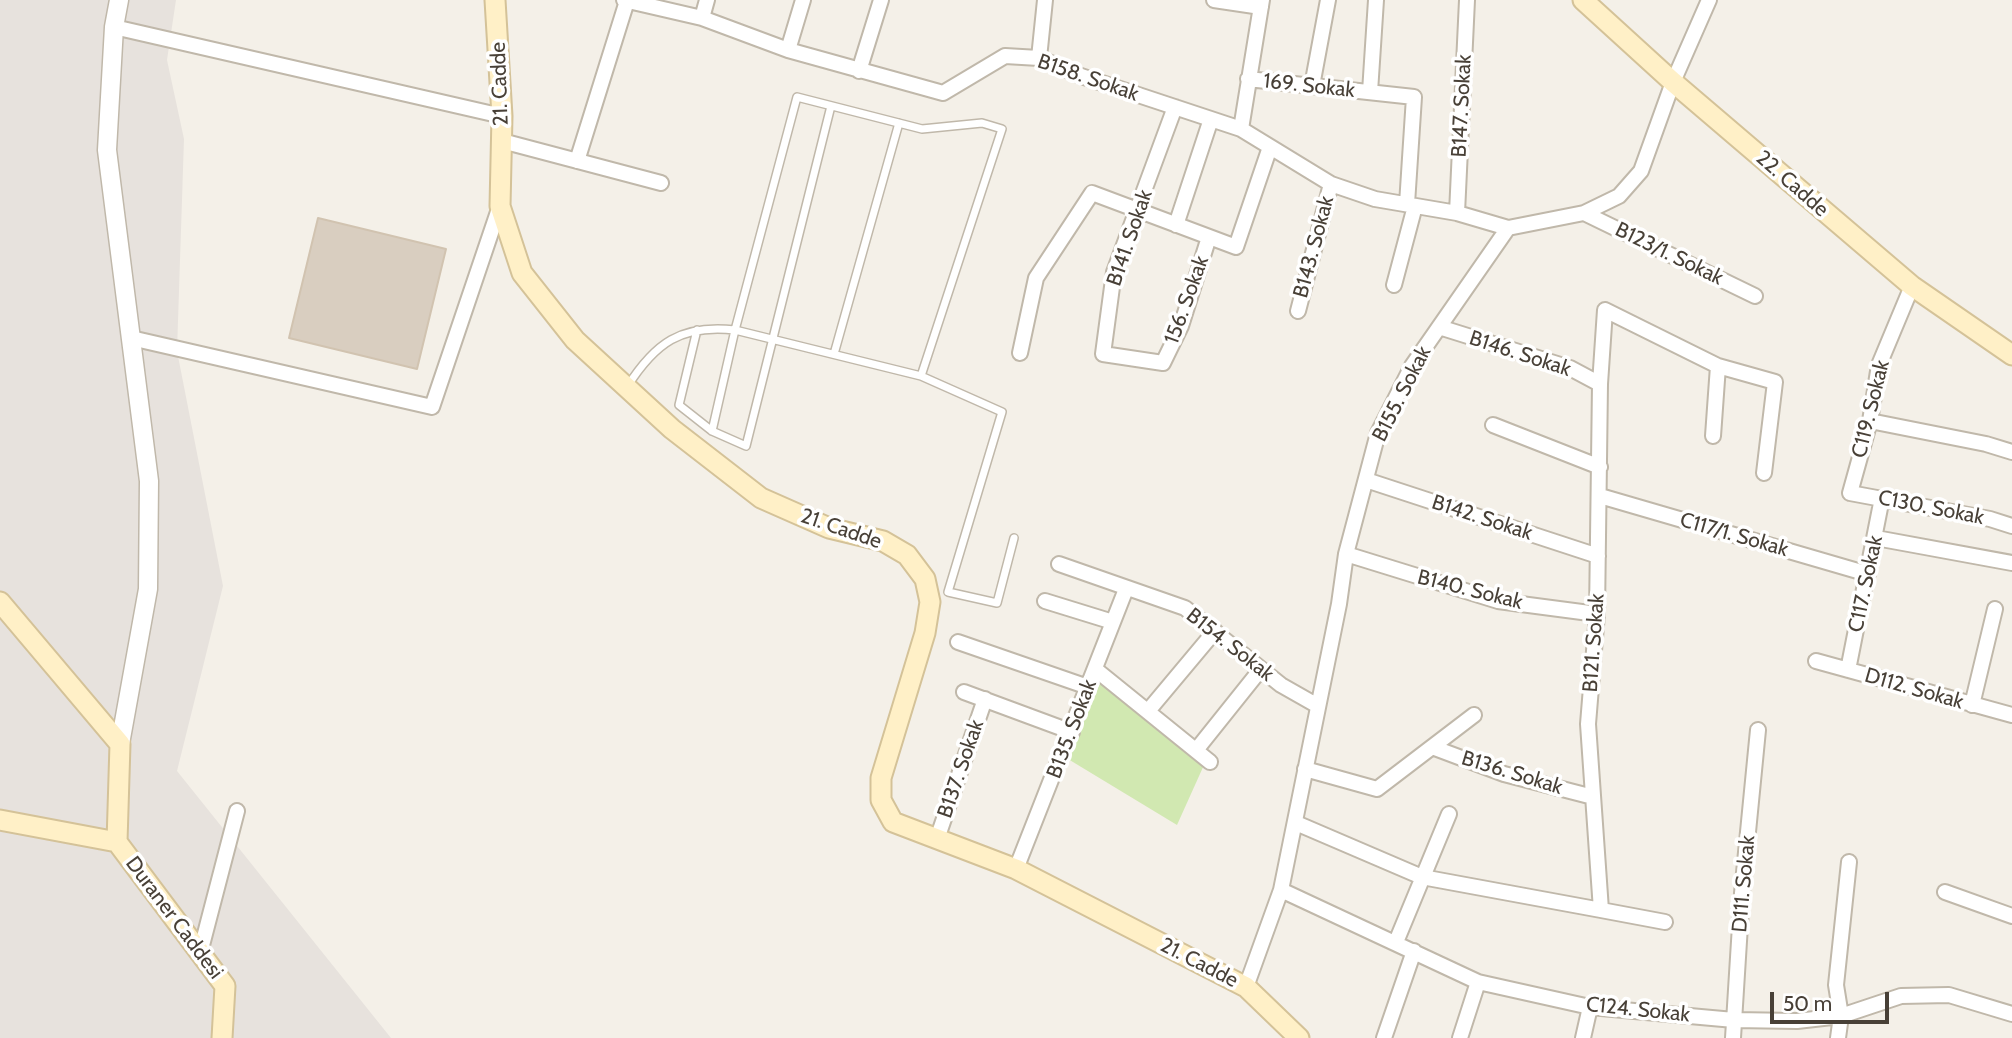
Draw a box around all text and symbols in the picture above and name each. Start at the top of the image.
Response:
street label: 21. Cadde [486,42,514,126]
street label: B158. Sokak [1034,49,1142,107]
street label: B147. Sokak [1447,54,1477,158]
street label: 169. Sokak [1262,69,1356,103]
street label: 22. Cadde [1750,146,1834,222]
street label: B141. Sokak [1102,187,1158,289]
street label: B143. Sokak [1288,193,1340,301]
street label: B123/1. Sokak [1611,217,1727,291]
street label: 156. Sokak [1159,253,1215,347]
street label: B146. Sokak [1466,326,1574,382]
street label: B155. Sokak [1367,342,1437,446]
street label: C119. Sokak [1847,358,1895,460]
street label: C130. Sokak [1876,485,1986,531]
street label: B142. Sokak [1429,490,1535,546]
street label: 21. Cadde [797,503,885,555]
street label: C117/1. Sokak [1677,508,1791,562]
street label: C117. Sokak [1843,533,1889,635]
street label: B140. Sokak [1415,565,1525,615]
street label: B121. Sokak [1578,593,1610,693]
street label: B154. Sokak [1181,603,1279,687]
street label: D112. Sokak [1862,663,1966,715]
street label: B135. Sokak [1042,676,1102,782]
street label: B137. Sokak [932,717,990,821]
street label: B136. Sokak [1458,746,1566,800]
street label: D111. Sokak [1727,834,1761,934]
street label: Duraner Caddesi [120,852,228,984]
street label: 21. Cadde [1156,933,1242,993]
scale bar [1774,978,1893,1022]
text: 50 m [1783,991,1832,1016]
street label: C124. Sokak [1585,992,1691,1028]

